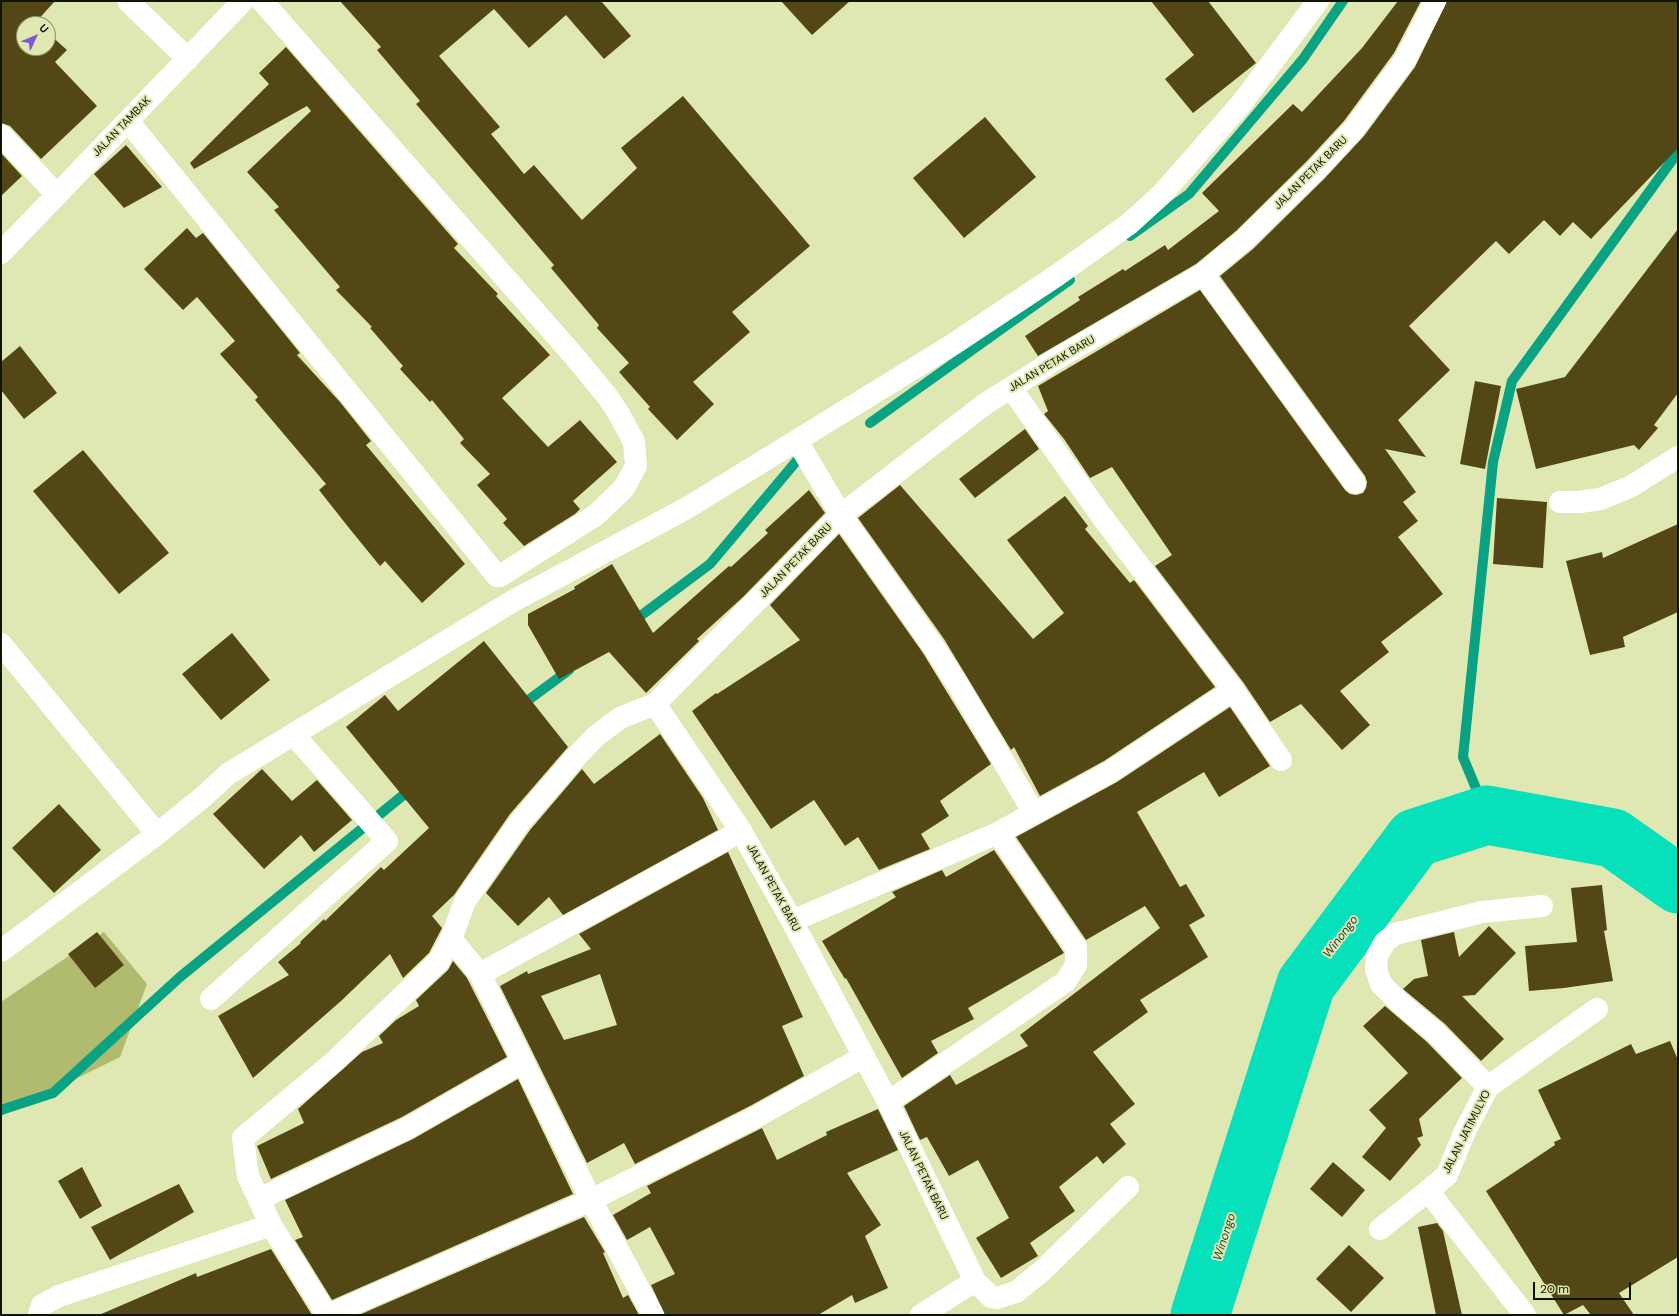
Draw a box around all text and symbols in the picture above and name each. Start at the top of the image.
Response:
north arrow [16,16,56,56]
text: U [36,21,52,36]
street label: JALAN TAMBAK [90,94,154,160]
street label: JALAN PETAK BARU [1272,134,1350,212]
street label: JALAN PETAK BARU [1007,333,1097,395]
street label: JALAN PETAK BARU [757,521,835,601]
street label: JALAN PETAK BARU [743,842,803,934]
water label: Winongo [1321,913,1361,961]
street label: JALAN JATIMULYO [1440,1088,1494,1176]
street label: JALAN PETAK BARU [896,1128,950,1222]
water label: Winongo [1211,1211,1239,1263]
scale bar [1535,1274,1633,1300]
text: 20 m [1540,1281,1569,1297]

